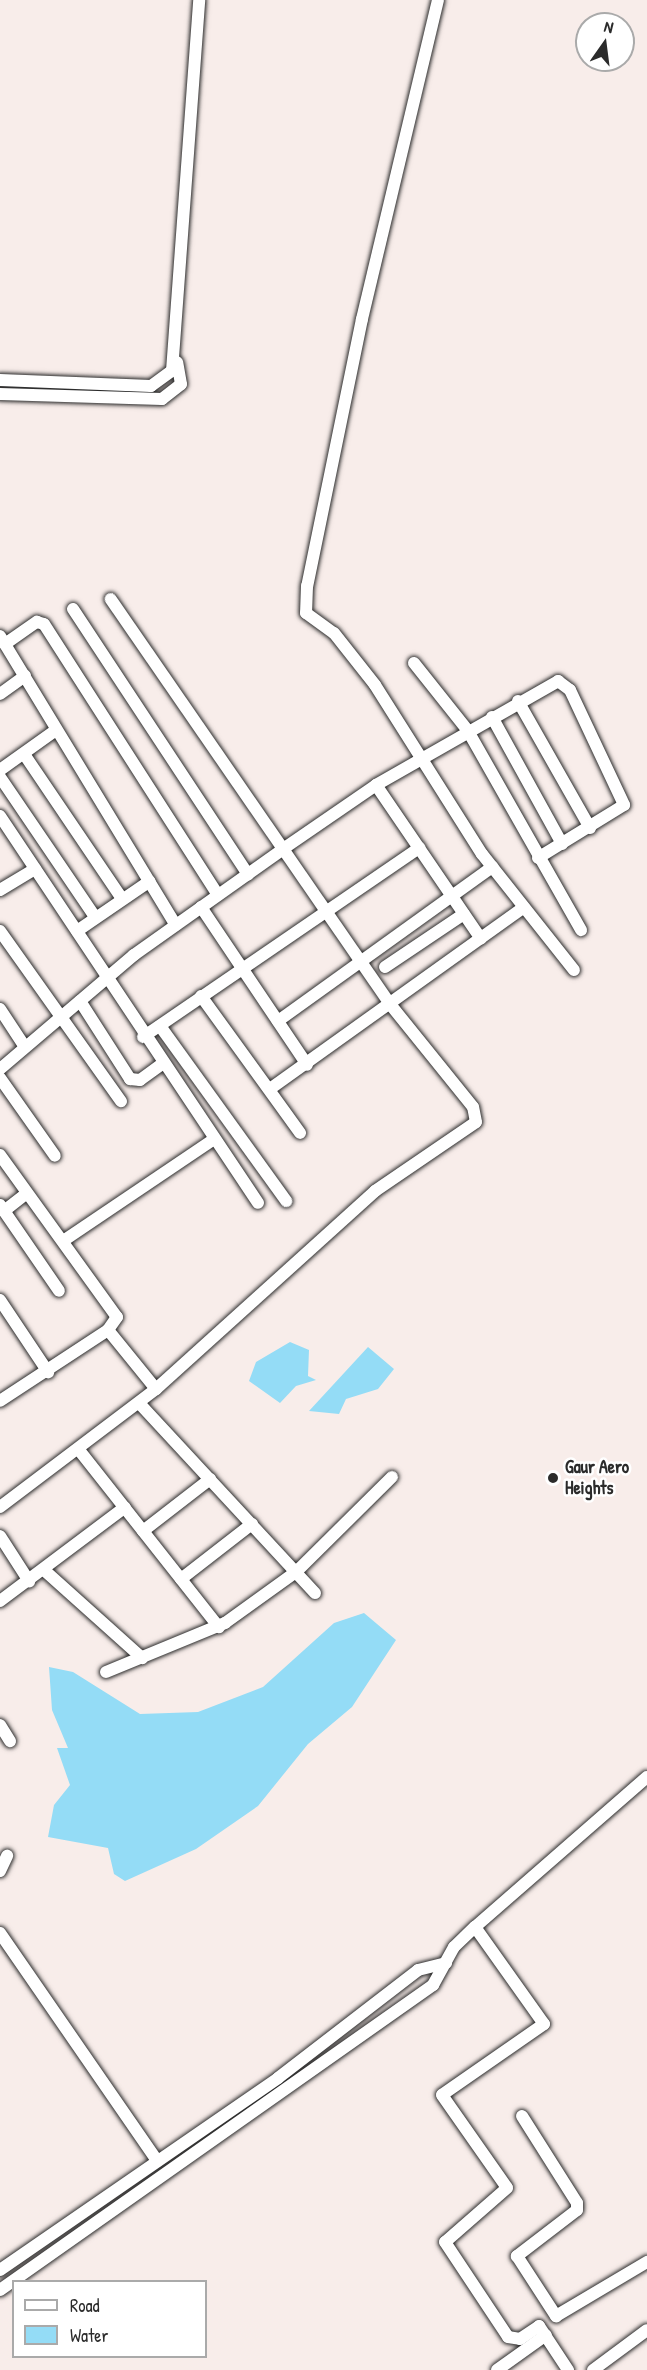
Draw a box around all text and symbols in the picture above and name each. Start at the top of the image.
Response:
north arrow [575,12,635,72]
text: N [602,15,616,38]
place label: Gaur Aero Heights [565,1457,629,1500]
marker: Gaur Aero Heights [546,1471,560,1485]
legend [12,2280,207,2358]
text: Road [70,2293,100,2318]
text: Water [70,2323,108,2348]

